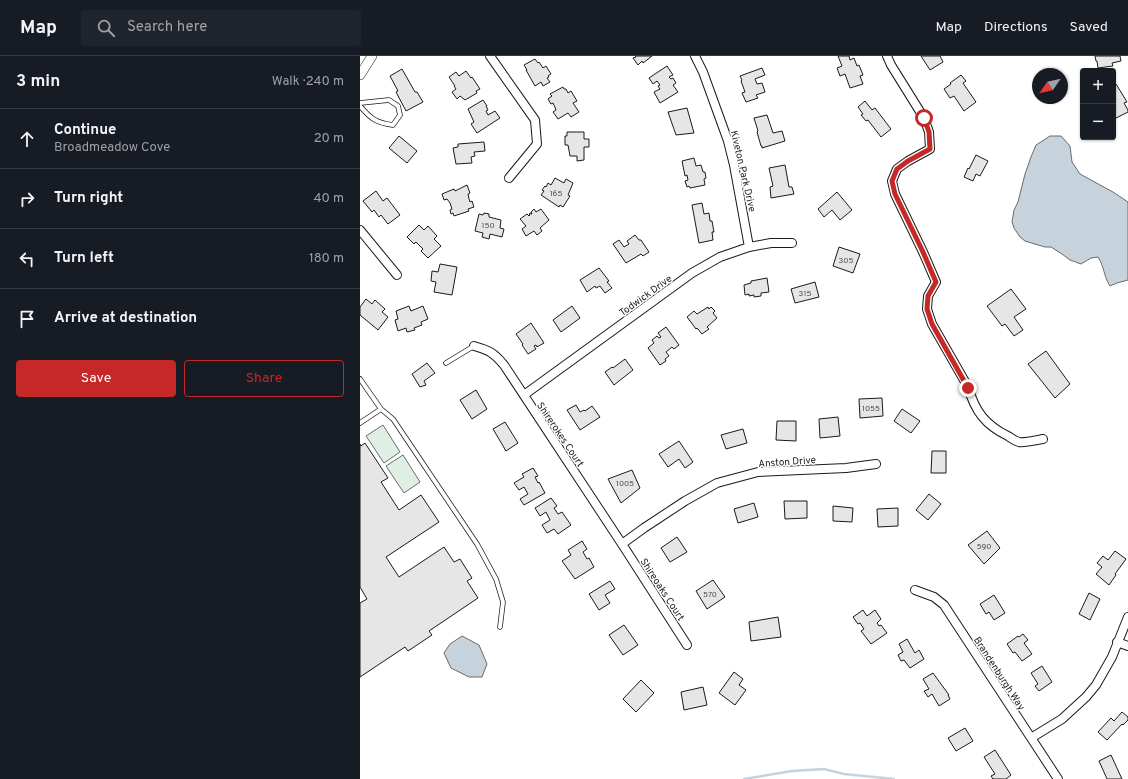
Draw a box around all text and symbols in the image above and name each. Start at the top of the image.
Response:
search box [81,10,361,46]
text: Map [20,16,57,40]
icon: search [95,17,117,39]
text: Search here [127,18,207,37]
text: Map [936,19,962,36]
text: Directions [984,19,1048,36]
text: Saved [1070,19,1108,36]
north arrow [1032,68,1068,104]
map controls [1080,68,1116,140]
button: + [1080,68,1116,104]
text: 3 min [16,71,60,93]
text: Walk · 240 m [272,74,344,90]
button: − [1080,104,1116,140]
route start [915,109,933,127]
text: Continue [54,121,116,140]
icon: ahead [16,128,38,150]
street label: Kiveton Park Drive [727,129,758,213]
text: 20 m [314,131,344,147]
text: Broadmeadow Cove [54,140,170,156]
icon: right [16,188,38,210]
text: Turn right [54,189,123,208]
house number: 165 [550,189,562,199]
text: 40 m [314,191,344,207]
house number: 150 [481,221,495,231]
icon: left [16,248,38,270]
text: Turn left [54,249,114,268]
text: 180 m [309,251,344,267]
house number: 305 [839,256,853,266]
street label: Todwick Drive [617,273,675,320]
house number: 315 [799,289,811,299]
icon: arrive [16,308,38,330]
text: Arrive at destination [54,309,197,328]
button: Save [16,360,176,397]
button: Share [184,360,344,397]
route end [959,379,977,397]
street label: Shirerokes Court [533,400,586,470]
house number: 1055 [862,404,880,414]
street label: Anston Drive [758,454,816,471]
house number: 1005 [616,479,634,489]
house number: 590 [977,542,991,552]
street label: Shireoaks Court [637,556,687,624]
house number: 570 [703,590,717,600]
street label: Brandenburgh Way [970,635,1027,713]

